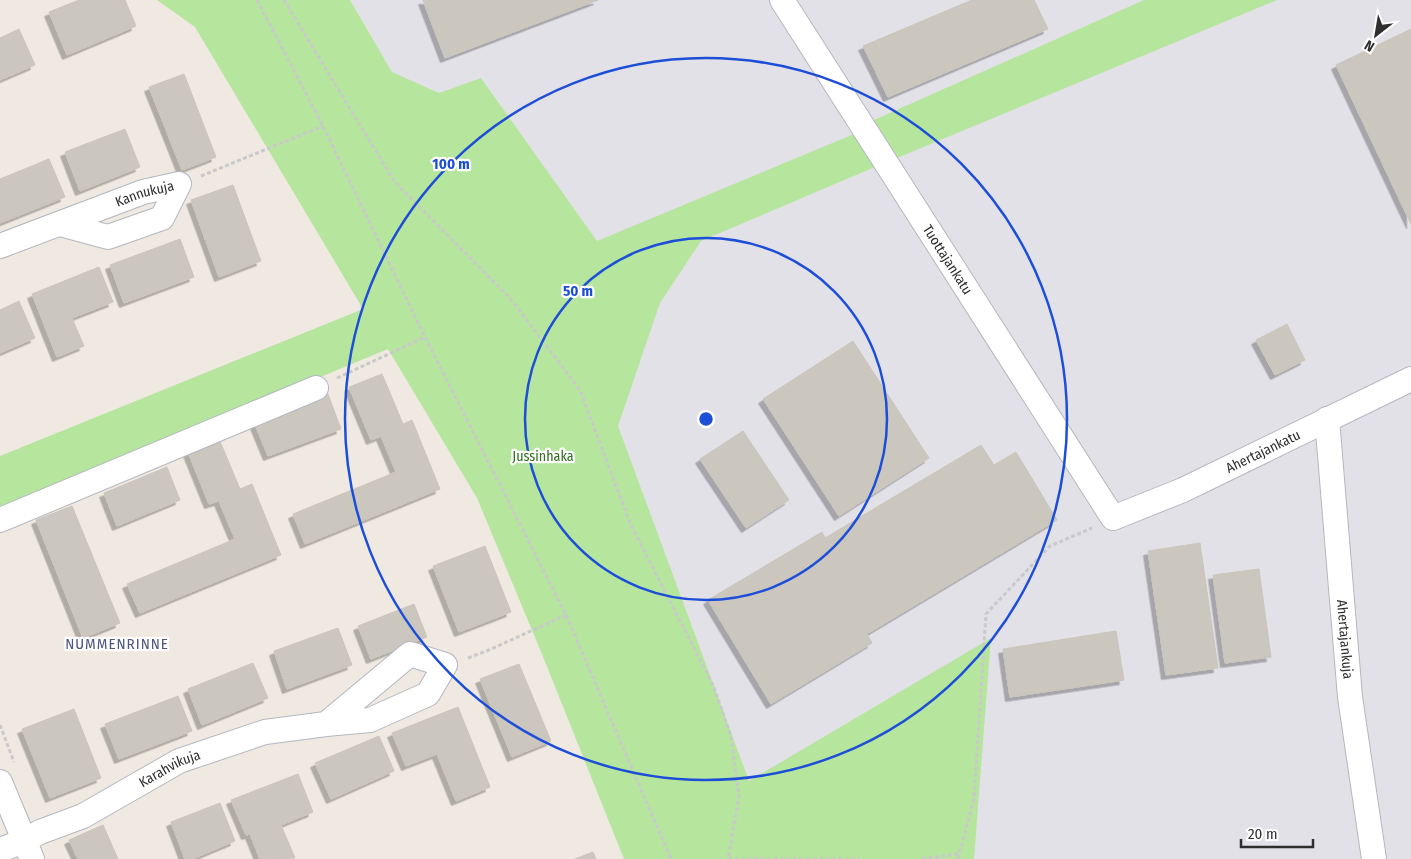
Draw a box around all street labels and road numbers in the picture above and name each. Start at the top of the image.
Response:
street label: Kannukuja [113,177,176,211]
street label: Tuottajankatu [919,222,976,298]
street label: Ahertajankatu [1223,426,1303,477]
street label: Ahertajankuja [1333,599,1356,680]
street label: Karahvikuja [136,746,203,791]

